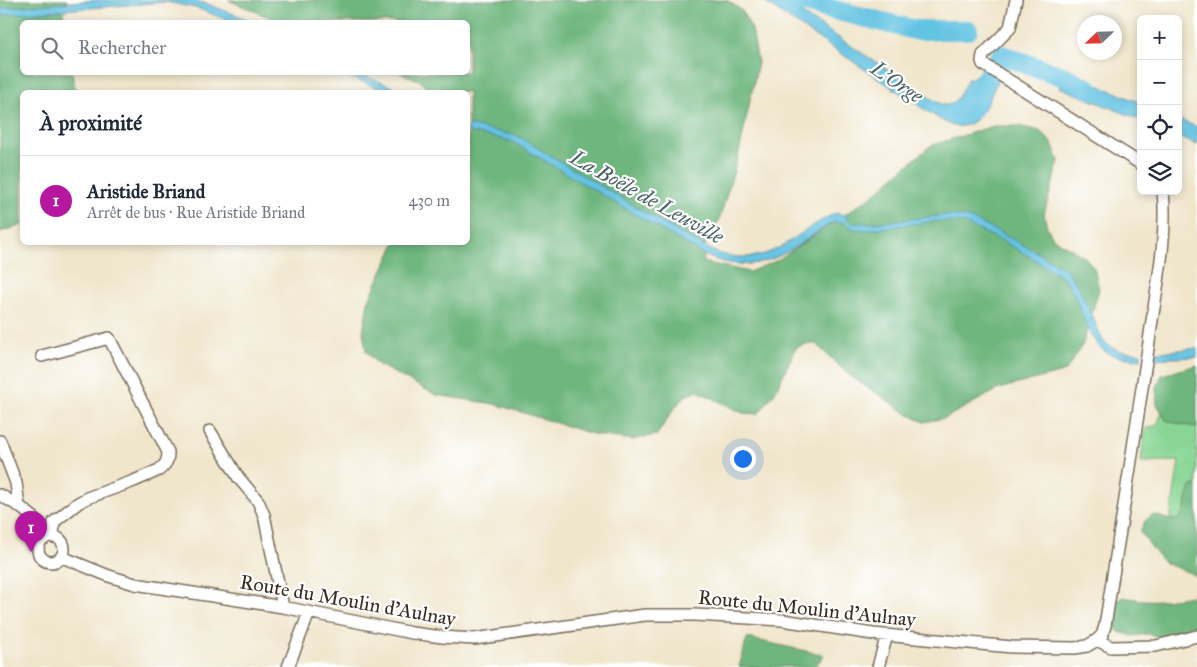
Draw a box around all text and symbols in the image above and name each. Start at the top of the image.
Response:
north arrow [1077,15,1122,60]
map controls [1137,15,1182,195]
button: + [1137,15,1182,60]
search box [20,20,470,75]
icon: search [38,34,66,62]
text: Rechercher [78,36,166,59]
water label: L'Orge [865,55,929,109]
button: − [1137,60,1182,105]
button: locate [1137,105,1182,150]
text: À proximité [40,110,142,136]
water label: La Boële de Leuville [565,144,729,250]
button: layers [1137,150,1182,195]
text: Aristide Briand [87,180,205,203]
text: 1 [53,191,59,210]
text: 430 m [408,191,450,210]
text: Arrêt de bus · Rue Aristide Briand [87,203,305,222]
your location [730,446,756,472]
pin: 1 [15,511,47,552]
street label: Route du Moulin d'Aulnay [238,569,458,631]
street label: Route du Moulin d'Aulnay [697,585,918,631]

